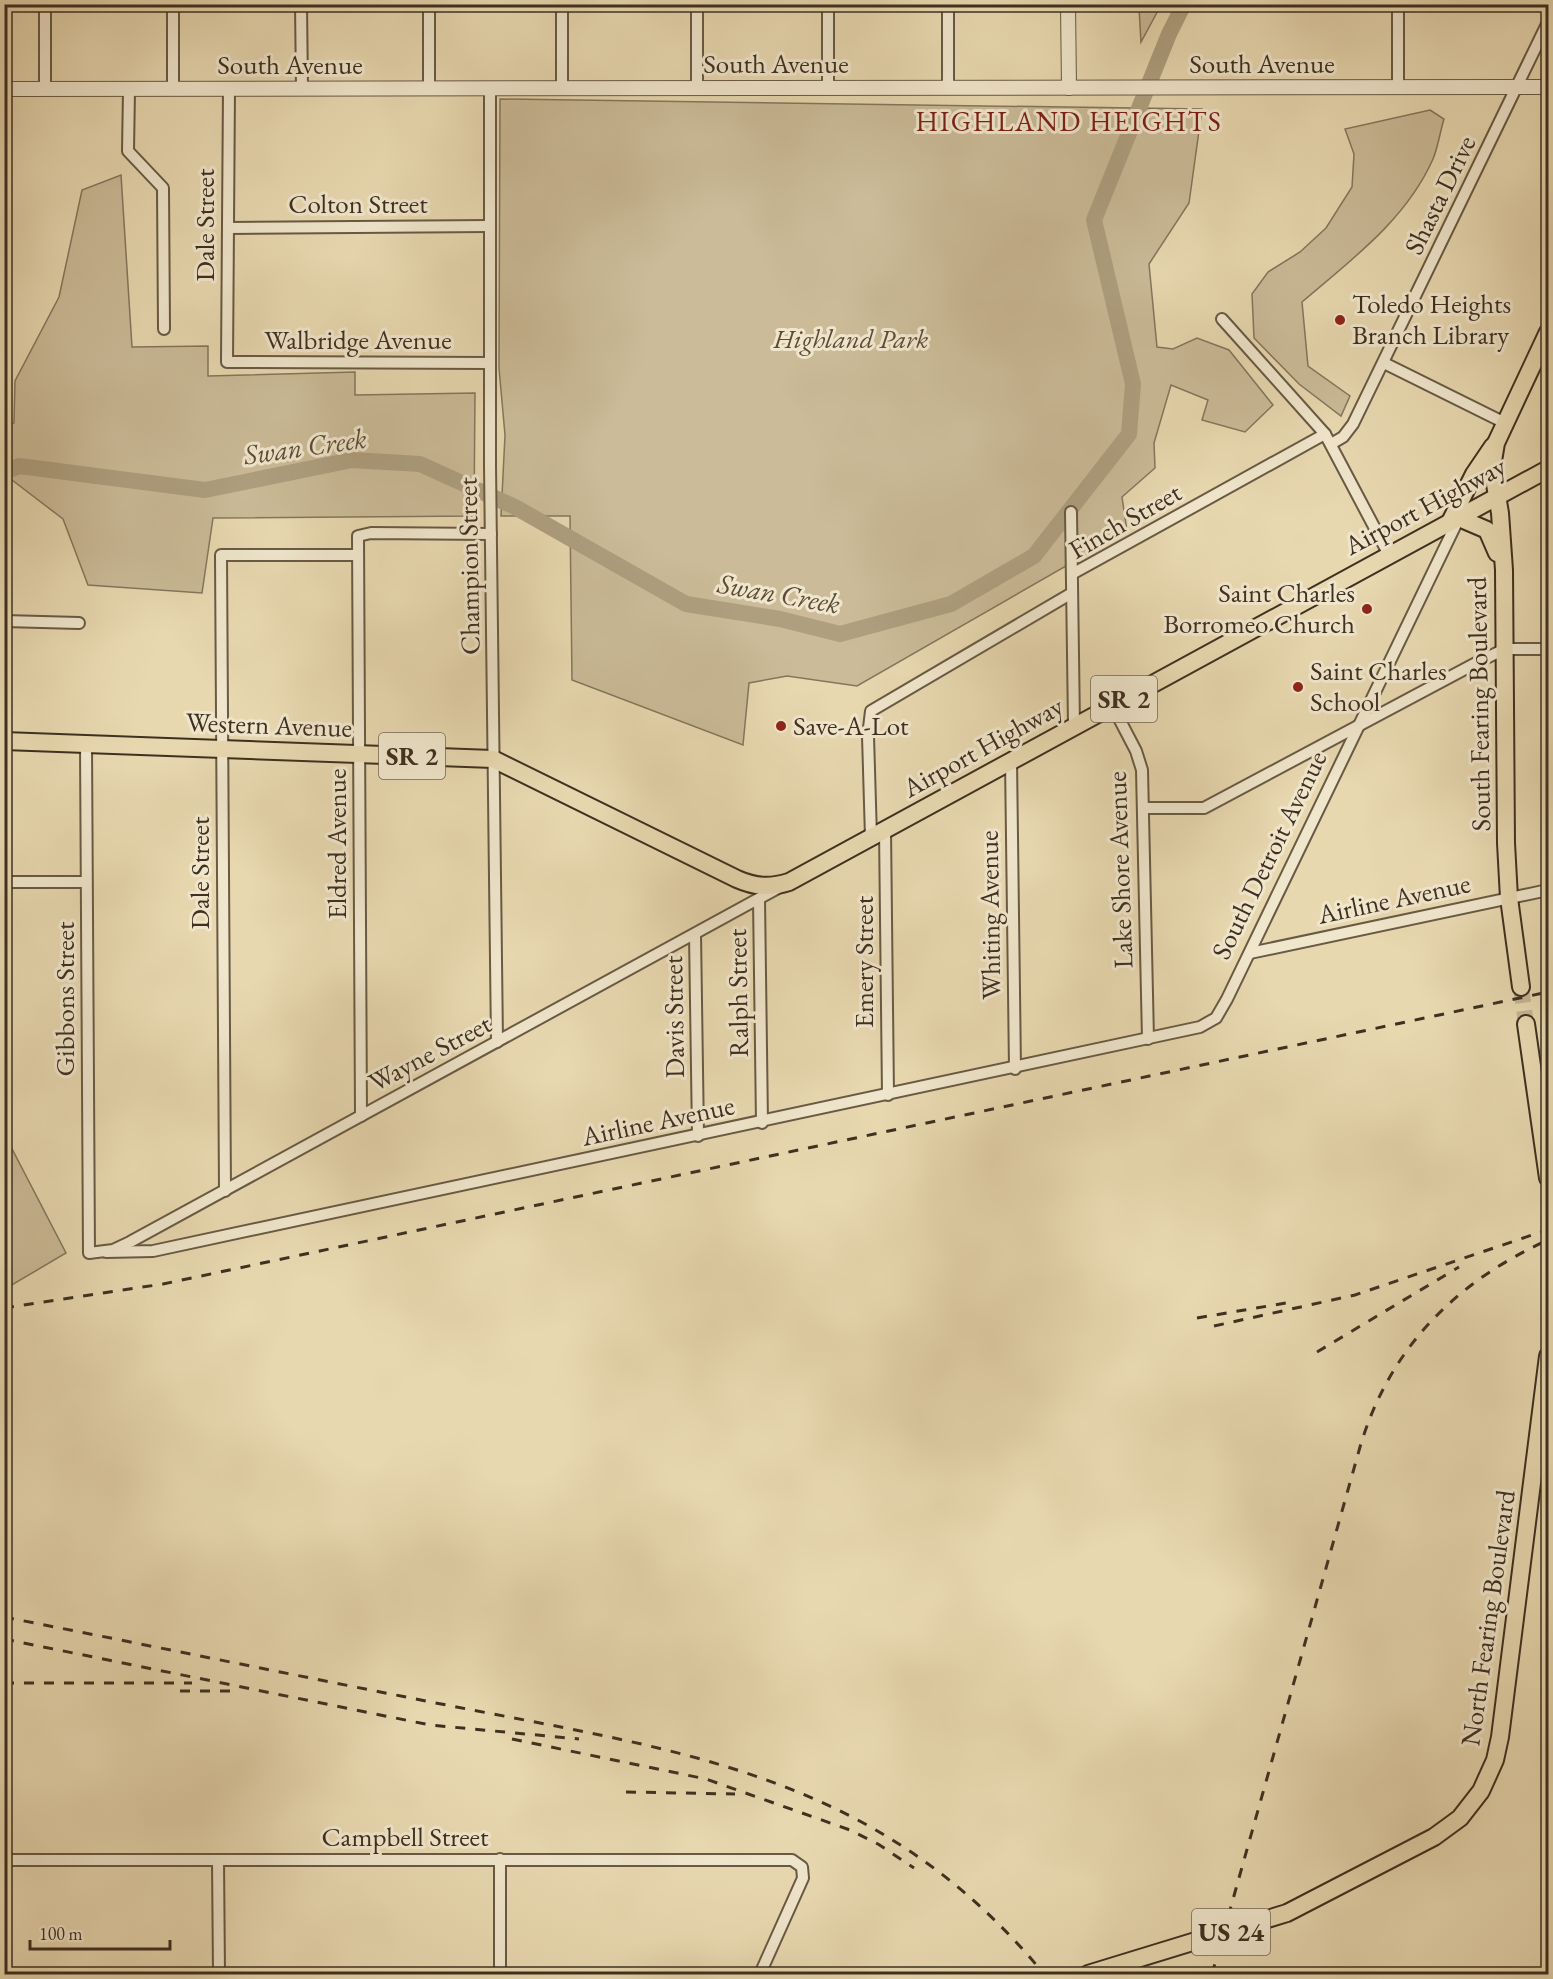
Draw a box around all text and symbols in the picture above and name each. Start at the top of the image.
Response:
street label: South Avenue [703,46,849,81]
street label: South Avenue [1189,46,1335,81]
street label: South Avenue [217,47,363,82]
district label: HIGHLAND HEIGHTS [916,103,1222,139]
street label: Shasta Drive [1396,129,1483,260]
street label: Dale Street [187,168,222,281]
street label: Colton Street [288,186,428,221]
place label: Toledo Heights Branch Library [1352,286,1511,352]
marker: Toledo Heights Branch Library [1333,313,1347,327]
park label: Highland Park [773,321,928,356]
street label: Walbridge Avenue [264,322,452,357]
water label: Swan Creek [240,420,369,473]
street label: Airport Highway [1337,448,1512,563]
street label: Finch Street [1062,474,1188,567]
street label: Champion Street [449,476,488,655]
water label: Swan Creek [714,564,843,621]
place label: Saint Charles Borromeo Church [1163,575,1355,641]
street label: South Fearing Boulevard [1459,576,1498,832]
marker: Saint Charles Borromeo Church [1360,602,1374,616]
place label: Saint Charles School [1310,653,1447,719]
road number: SR 2 [1091,676,1157,722]
marker: Saint Charles School [1291,680,1305,694]
street label: Airport Highway [895,688,1069,806]
street label: Western Avenue [185,704,353,745]
place label: Save-A-Lot [793,708,909,743]
marker: Save-A-Lot [774,719,788,733]
road number: SR 2 [379,733,445,779]
street label: South Detroit Avenue [1203,745,1334,965]
street label: Eldred Avenue [319,768,354,920]
street label: Lake Shore Avenue [1099,771,1140,969]
street label: Dale Street [182,816,217,929]
street label: Whiting Avenue [971,830,1008,1000]
street label: Airline Avenue [1313,865,1473,932]
street label: Emery Street [846,895,881,1028]
street label: Gibbons Street [47,921,82,1077]
street label: Ralph Street [719,928,756,1058]
street label: Davis Street [655,955,692,1079]
street label: Wayne Street [362,1005,498,1099]
street label: Airline Avenue [577,1087,737,1154]
street label: North Fearing Boulevard [1452,1487,1523,1748]
street label: Campbell Street [321,1819,489,1854]
road number: US 24 [1192,1909,1270,1955]
scale bar [30,1913,170,1951]
text: 100 m [39,1922,83,1945]

